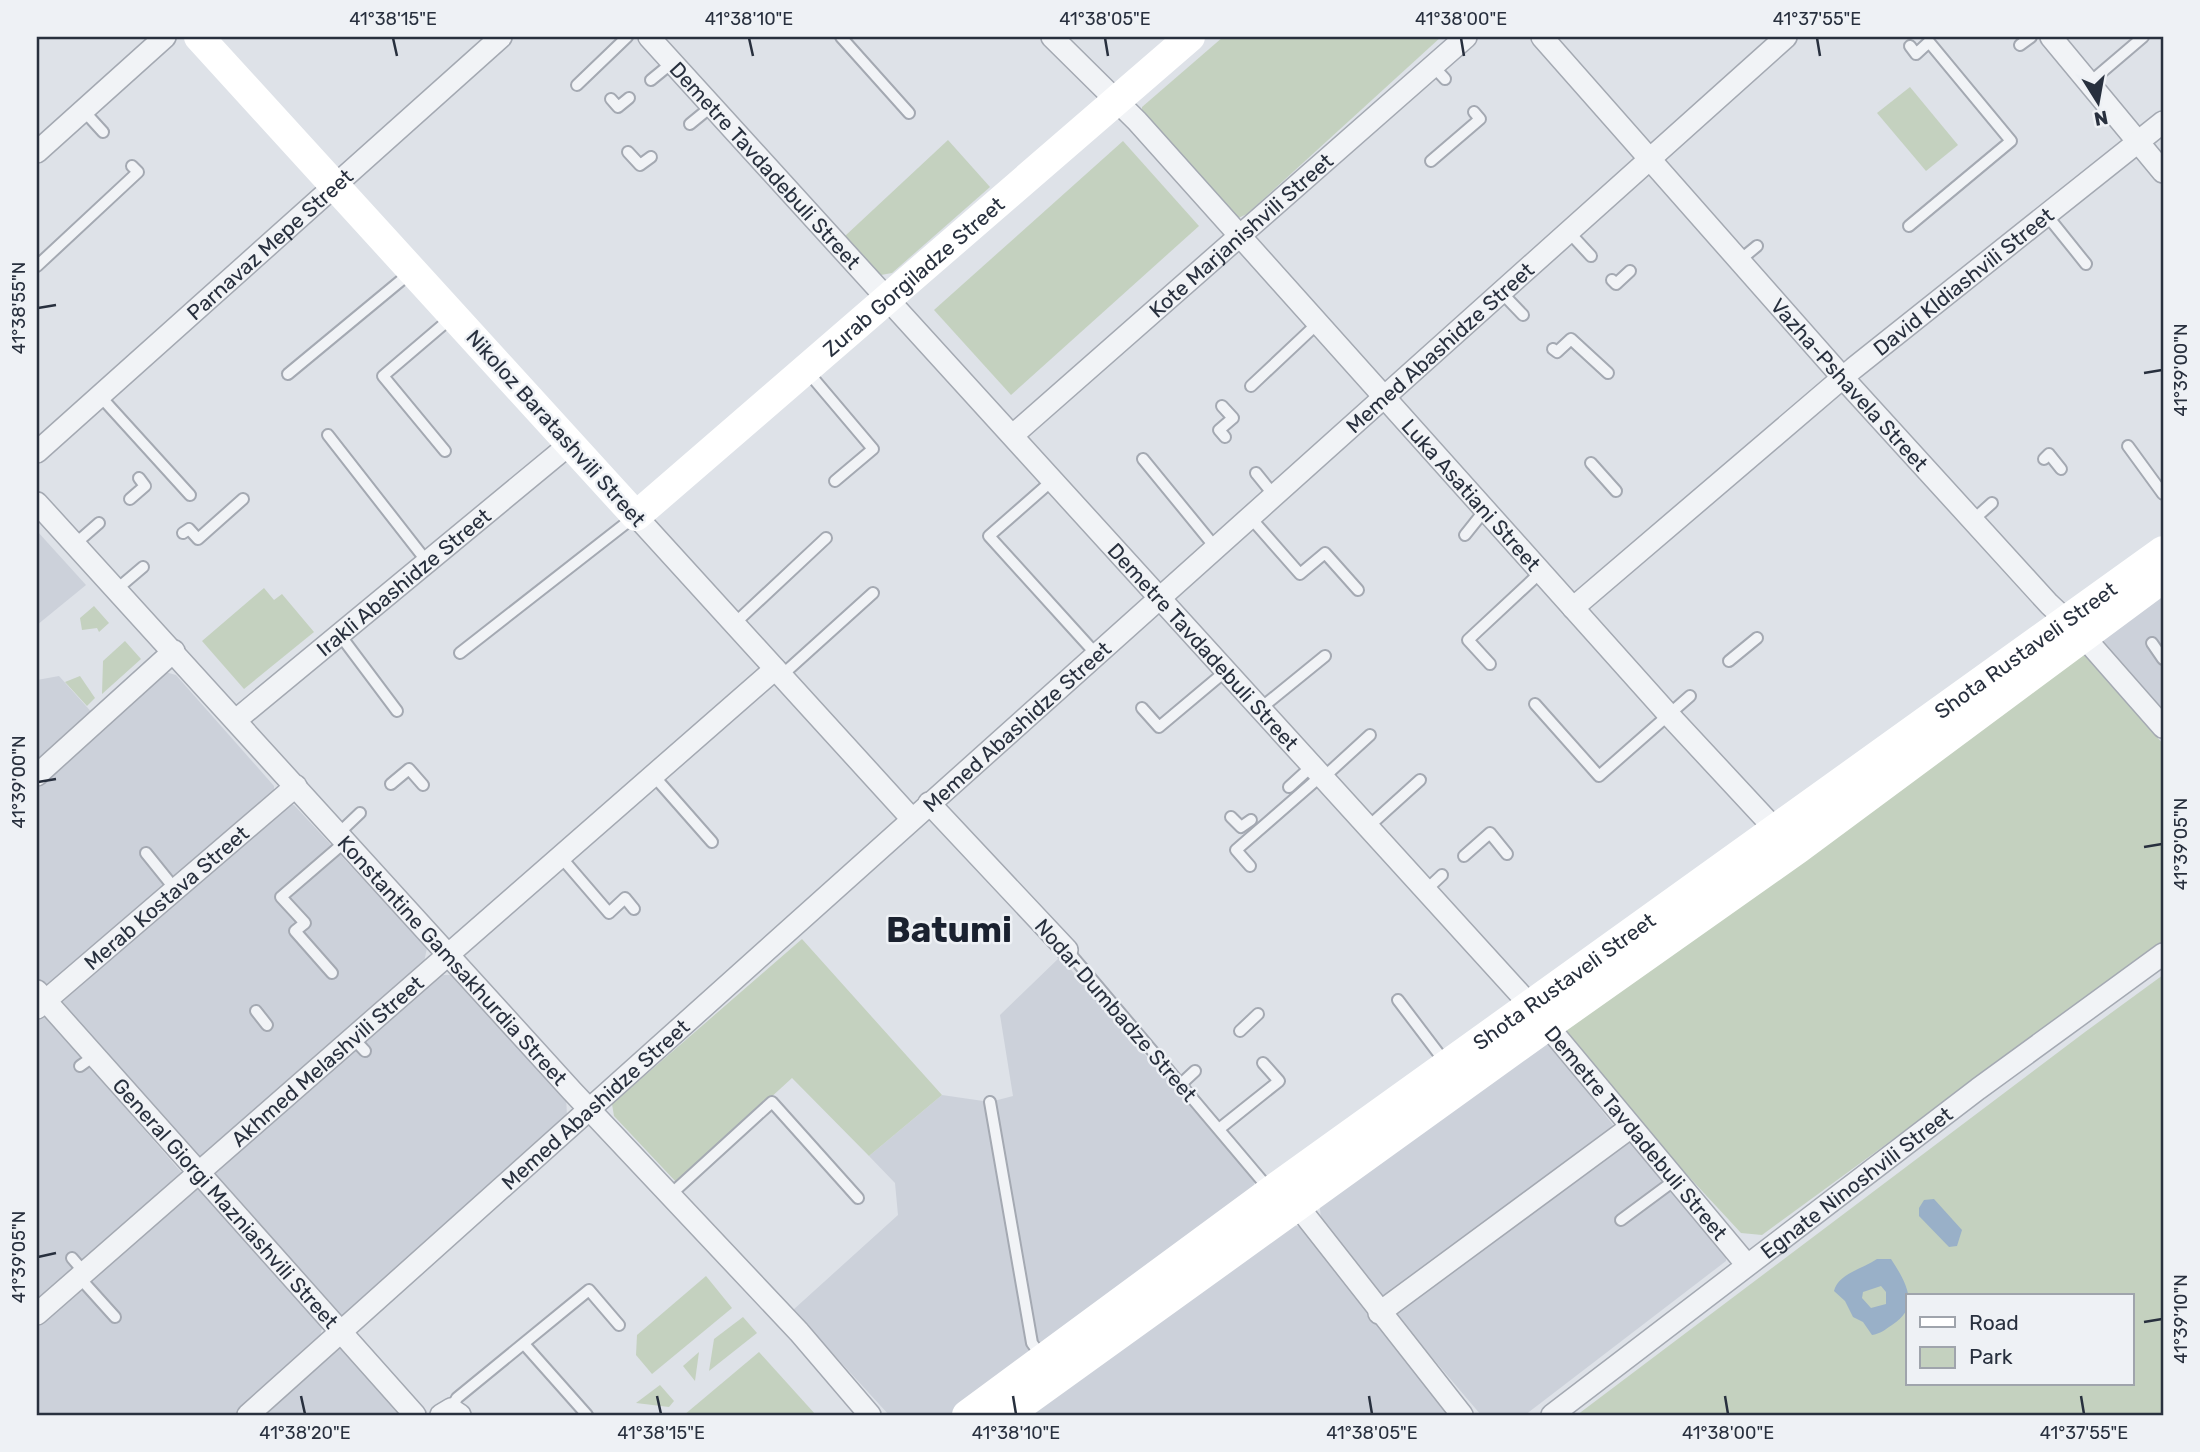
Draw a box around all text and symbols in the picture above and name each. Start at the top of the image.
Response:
text: 41°38'15"E [349,8,437,30]
text: 41°38'10"E [705,8,793,30]
text: 41°38'05"E [1059,8,1151,30]
text: 41°38'00"E [1415,8,1507,30]
text: 41°37'55"E [1773,8,1861,30]
street label: Demetre Tavdadebuli Street [665,56,866,274]
north arrow [2064,66,2134,136]
text: N [2092,106,2110,131]
street label: Kote Marjanishvili Street [1144,148,1338,322]
street label: Parnavaz Mepe Street [181,163,358,325]
street label: Zurab Gorgiladze Street [818,191,1009,361]
street label: David Kldiashvili Street [1868,202,2058,360]
street label: Memed Abashidze Street [1341,257,1539,438]
text: 41°38'55"N [8,262,30,354]
street label: Vazha-Pshavela Street [1766,293,1934,476]
text: 41°39'00"N [2170,323,2192,417]
street label: Nikoloz Baratashvili Street [461,325,651,531]
street label: Luka Asatiani Street [1397,413,1546,576]
street label: Irakli Abashidze Street [311,503,495,661]
street label: Demetre Tavdadebuli Street [1103,538,1304,755]
street label: Shota Rustaveli Street [1929,576,2121,724]
street label: Memed Abashidze Street [918,636,1116,817]
text: 41°39'00"N [8,735,30,829]
text: 41°39'05"N [2170,798,2192,890]
street label: Merab Kostava Street [79,820,253,975]
street label: Konstantine Gamsakhurdia Street [333,830,573,1090]
street label: Shota Rustaveli Street [1468,907,1660,1055]
district label: Batumi [886,909,1012,951]
street label: Nodar Dumbadze Street [1030,914,1202,1106]
street label: Akhmed Melashvili Street [226,970,428,1151]
street label: Memed Abashidze Street [496,1013,694,1195]
street label: Demetre Tavdadebuli Street [1540,1020,1733,1245]
street label: General Giorgi Mazniashvili Street [108,1073,344,1333]
street label: Egnate Ninoshvili Street [1755,1101,1957,1264]
text: 41°39'05"N [8,1211,30,1303]
text: 41°39'10"N [2170,1274,2192,1364]
legend [1906,1294,2134,1386]
text: Road [1969,1310,2019,1335]
text: Park [1969,1344,2013,1369]
text: 41°38'20"E [259,1422,351,1444]
text: 41°38'15"E [617,1422,705,1444]
text: 41°38'10"E [972,1422,1060,1444]
text: 41°38'05"E [1326,1422,1418,1444]
text: 41°38'00"E [1682,1422,1774,1444]
text: 41°37'55"E [2040,1422,2128,1444]

